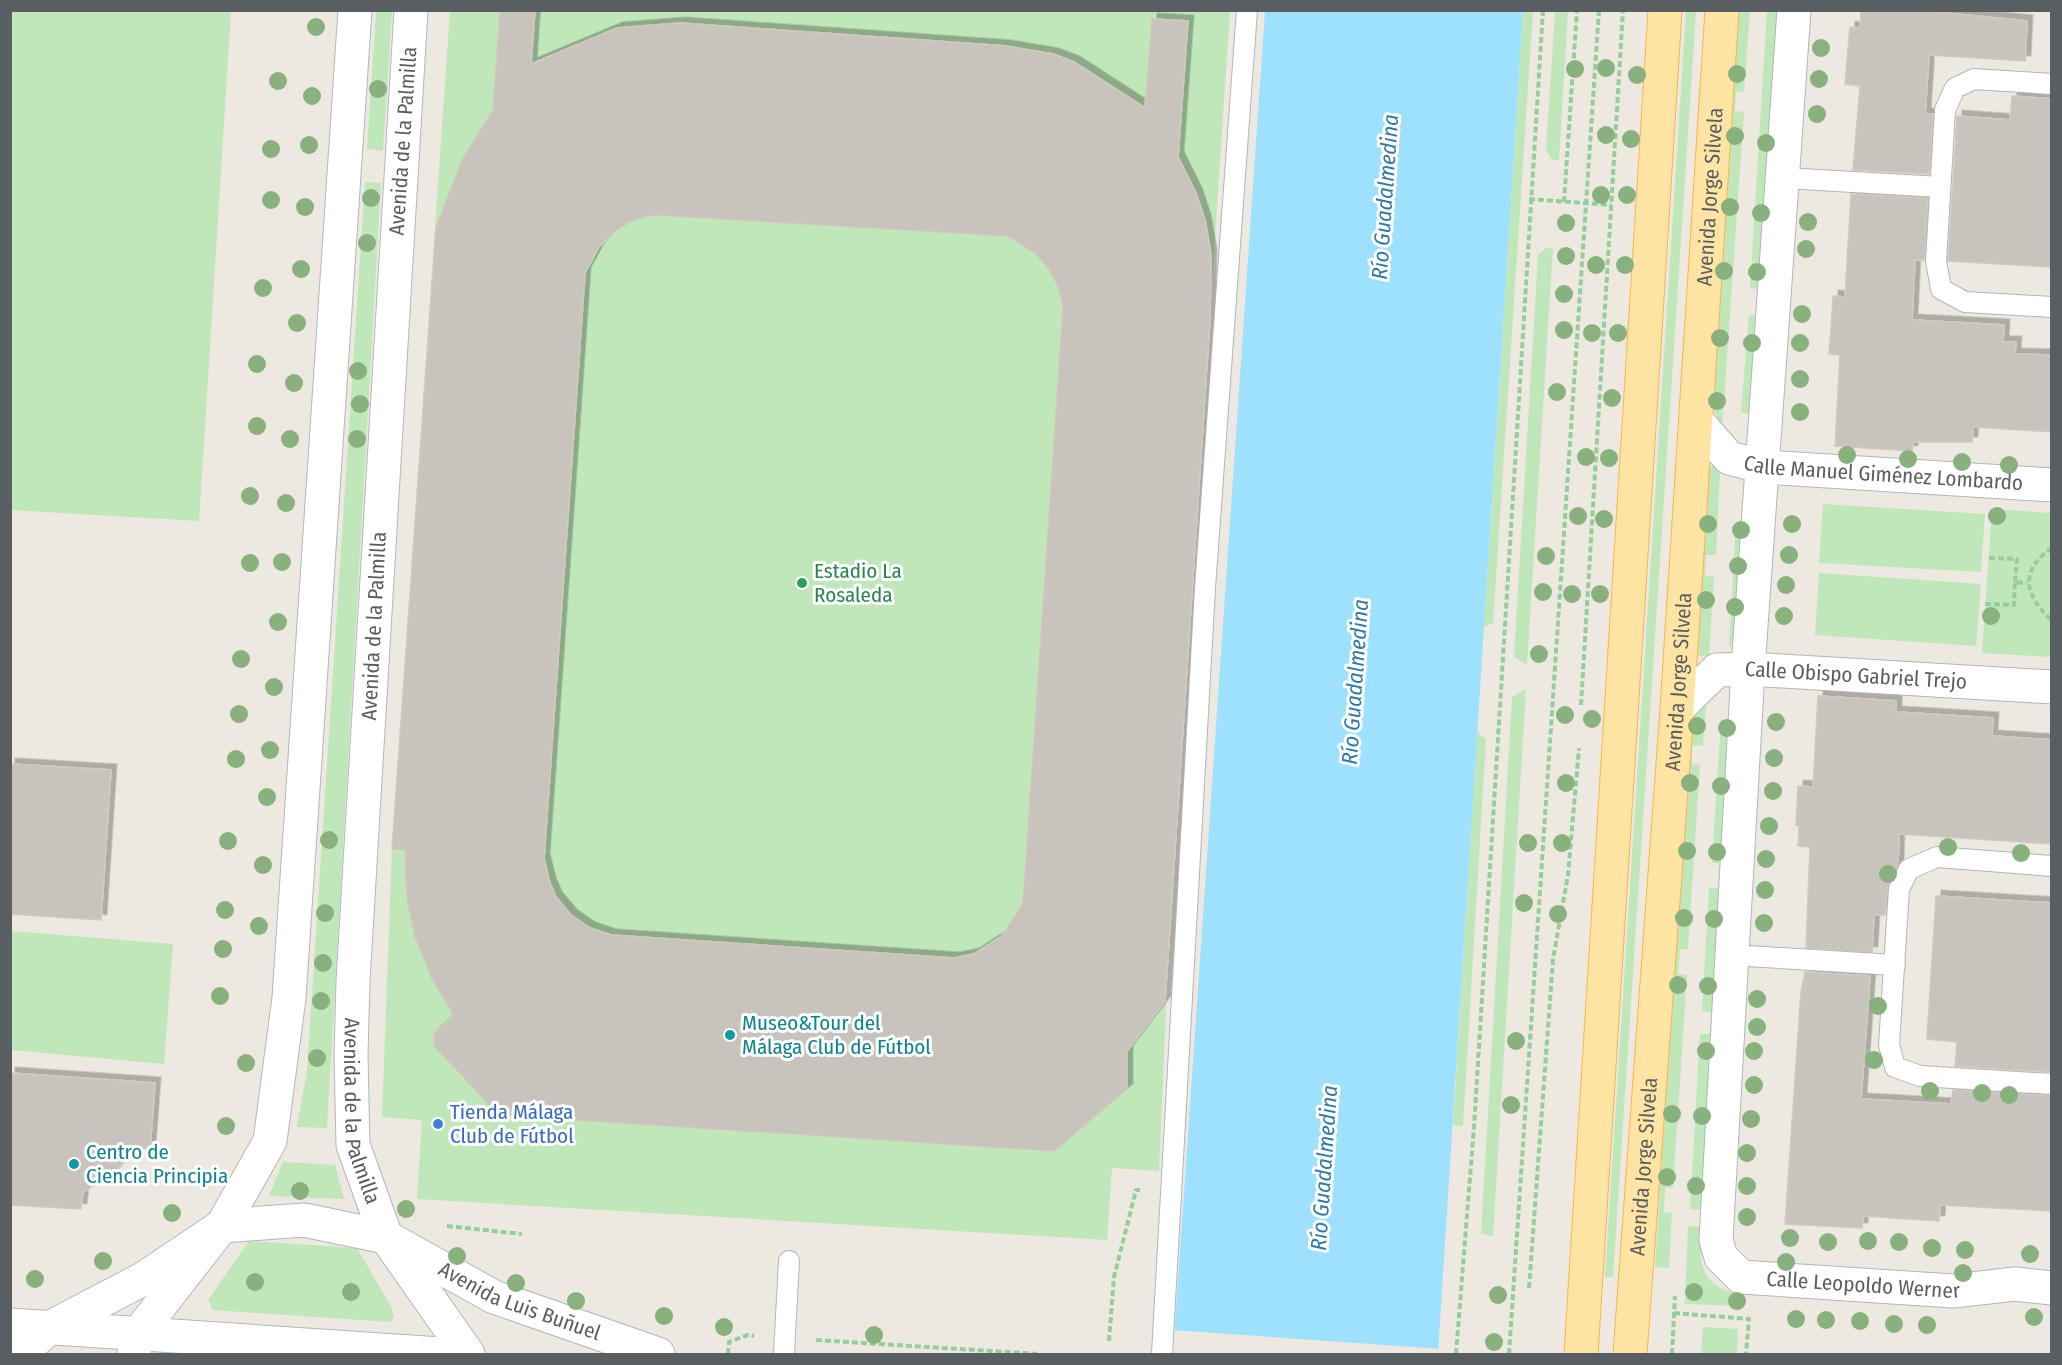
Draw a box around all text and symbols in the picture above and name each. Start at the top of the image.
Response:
street label: Avenida de la Palmilla [383,46,423,236]
street label: Avenida Jorge Silvela [1691,107,1729,287]
water label: Río Guadalmedina [1366,113,1404,281]
street label: Calle Manuel Giménez Lombardo [1741,449,2024,496]
street label: Avenida de la Palmilla [356,531,392,721]
place label: Estadio La Rosaleda [814,558,902,608]
marker: Estadio La Rosaleda [795,576,809,590]
street label: Avenida Jorge Silvela [1660,592,1697,772]
water label: Río Guadalmedina [1336,598,1374,766]
street label: Calle Obispo Gabriel Trejo [1744,656,1968,695]
place label: Museo&Tour del Málaga Club de Fútbol [742,1010,931,1060]
street label: Avenida de la Palmilla [338,1017,386,1208]
marker: Museo&Tour del Málaga Club de Fútbol [723,1028,737,1042]
street label: Avenida Jorge Silvela [1624,1076,1663,1257]
water label: Río Guadalmedina [1305,1084,1343,1252]
place label: Tienda Málaga Club de Fútbol [450,1099,574,1149]
marker: Tienda Málaga Club de Fútbol [431,1117,445,1131]
place label: Centro de Ciencia Principia [86,1139,228,1189]
marker: Centro de Ciencia Principia [67,1157,81,1171]
street label: Avenida Luis Buñuel [434,1256,605,1346]
street label: Calle Leopoldo Werner [1766,1266,1962,1304]

